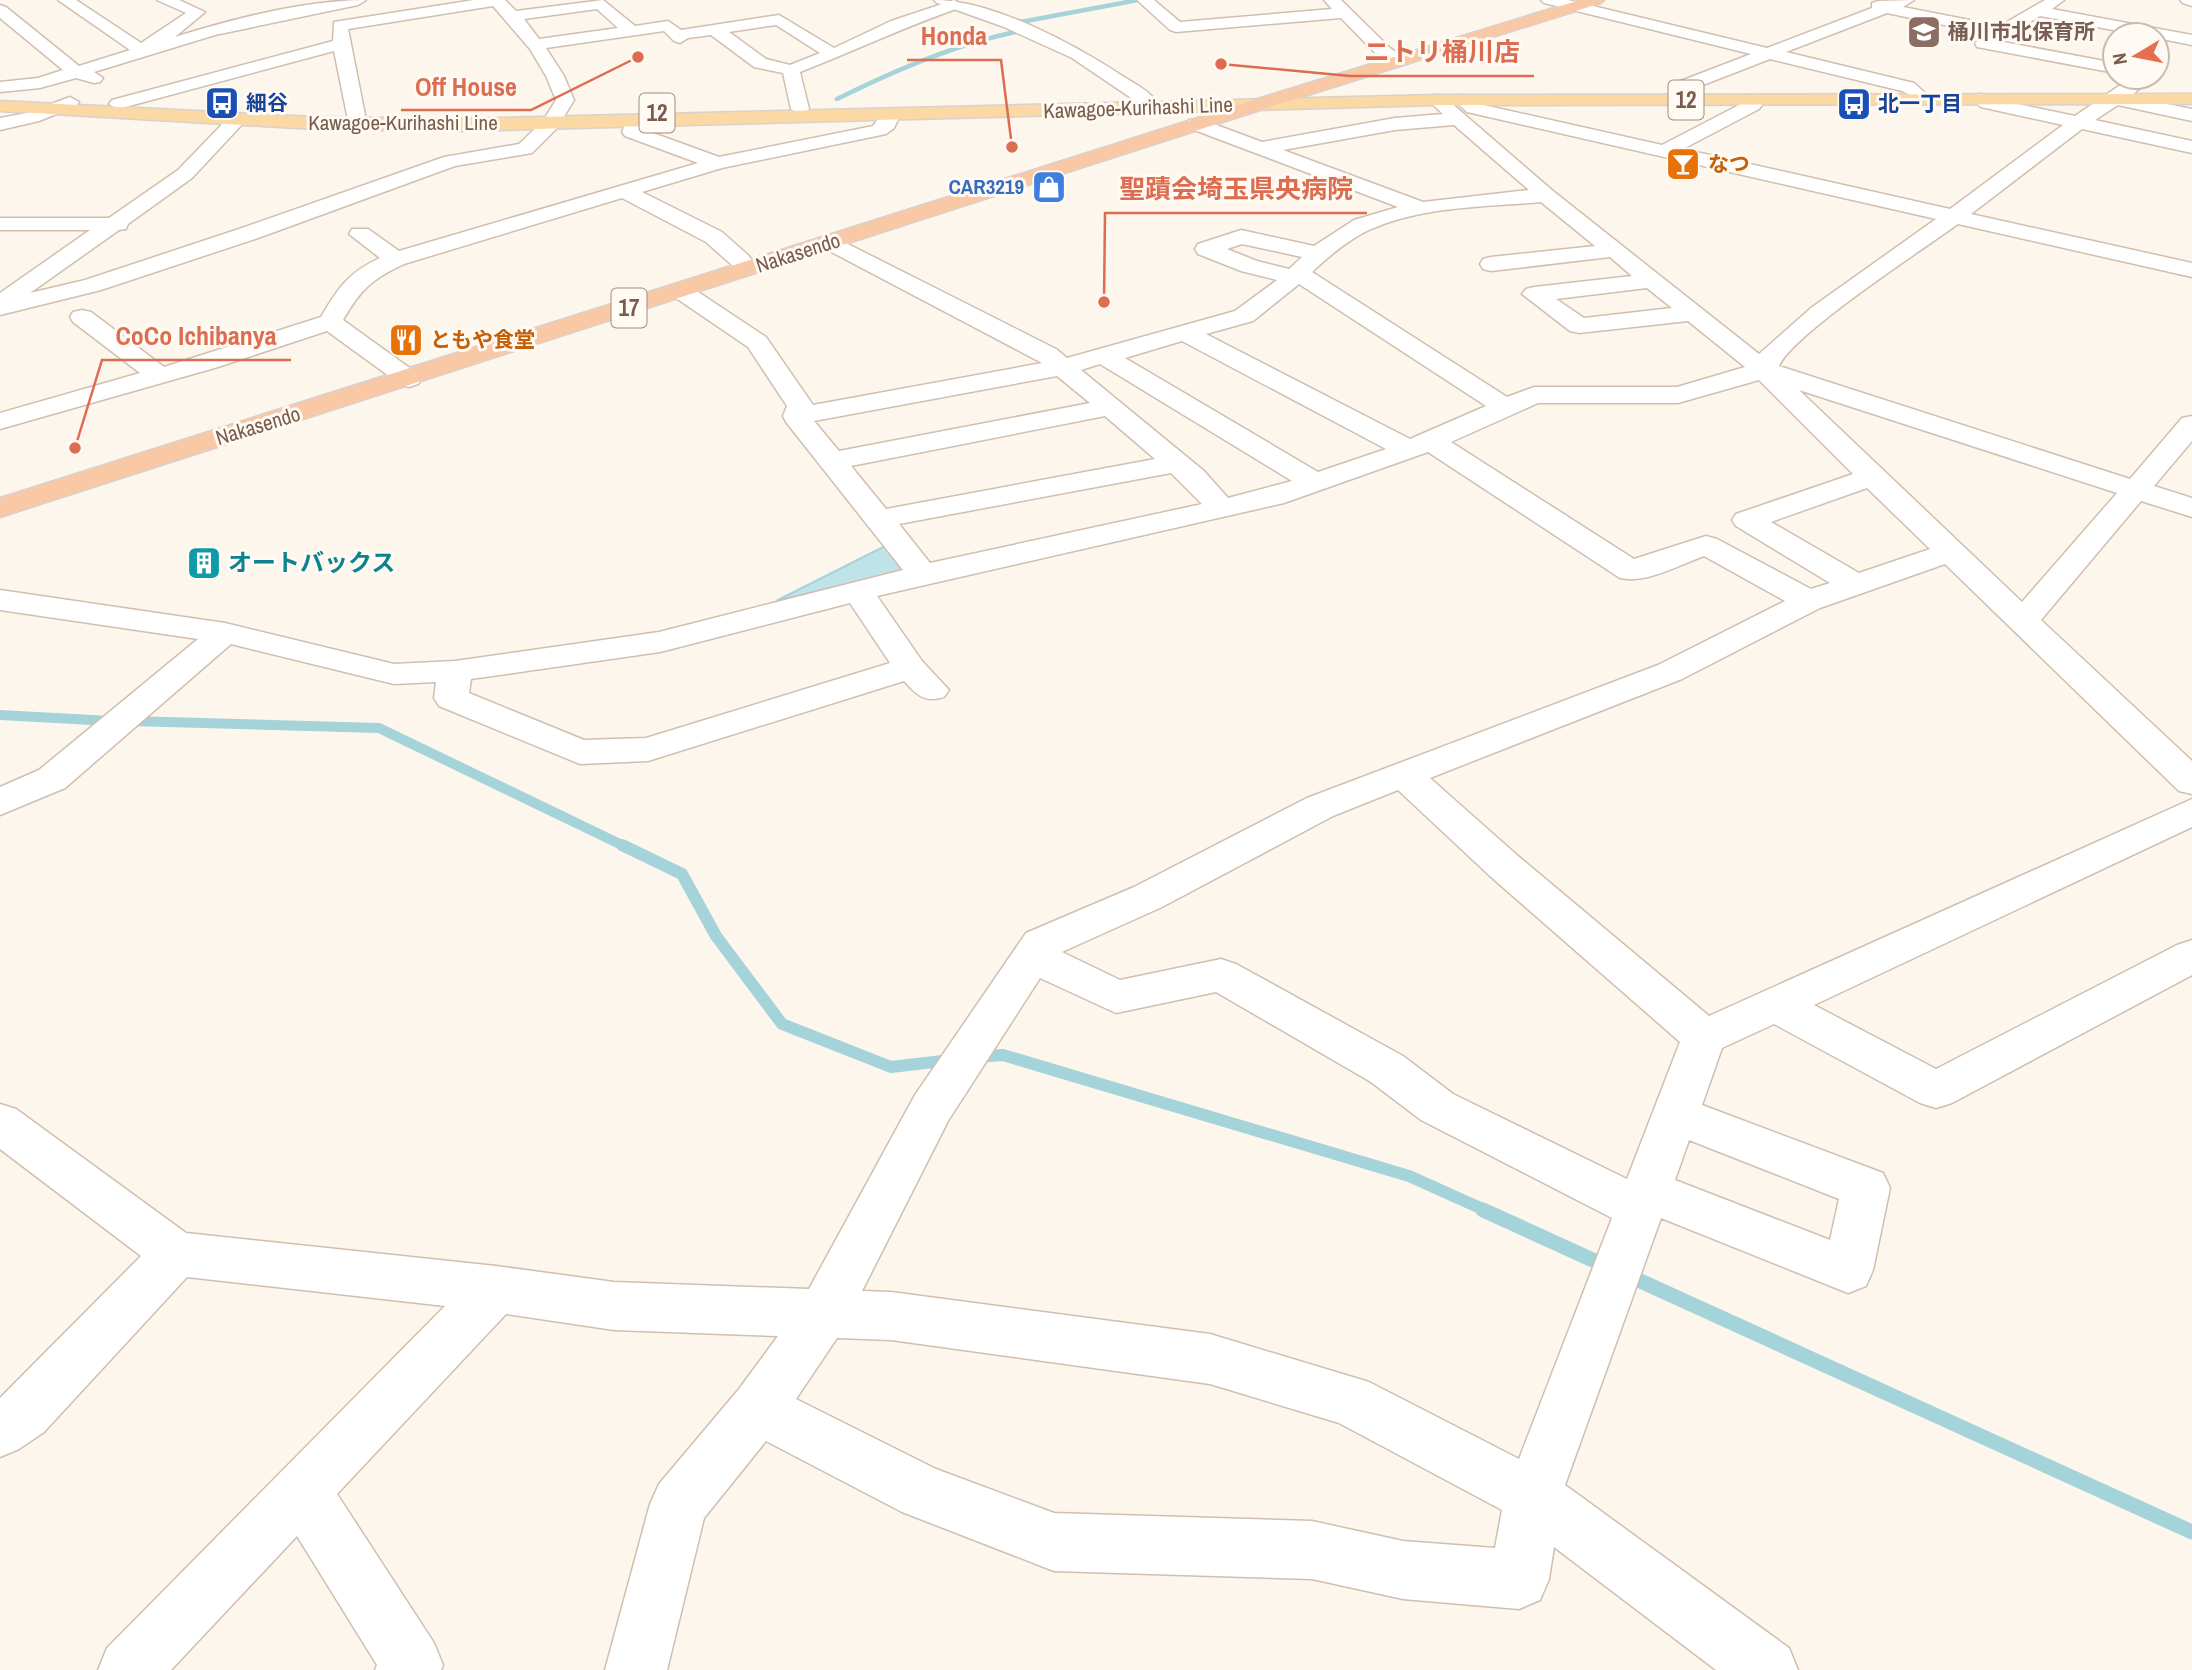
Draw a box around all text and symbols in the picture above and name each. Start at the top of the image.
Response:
callout: Honda [907,13,1001,60]
school or university icon: 桶川市北保育所 [1905,13,1943,51]
place label: 桶川市北保育所 [1948,17,2095,46]
text: Honda [921,18,987,53]
north arrow [2101,21,2171,91]
callout: ニトリ桶川店 [1350,29,1534,76]
text: ニトリ桶川店 [1364,34,1520,69]
text: N [2105,51,2133,67]
callout: Off House [401,63,531,110]
text: Off House [415,69,517,104]
road number: 12 [1668,80,1704,120]
bus stop icon: 細谷 [203,84,241,122]
bus stop icon: 北一丁目 [1835,85,1873,123]
place label: 細谷 [246,88,288,117]
place label: 北一丁目 [1878,89,1962,118]
street label: Kawagoe-Kurihashi Line [1043,90,1233,125]
road number: 12 [640,94,674,132]
street label: Kawagoe-Kurihashi Line [308,108,498,137]
bar icon: なつ [1664,145,1702,183]
place label: なつ [1708,149,1750,178]
callout: 聖蹟会埼玉県央病院 [1105,166,1367,213]
shop icon: CAR3219 [1030,168,1068,206]
text: 聖蹟会埼玉県央病院 [1119,171,1353,206]
place label: CAR3219 [948,172,1024,201]
street label: Nakasendo [752,225,844,280]
road number: 17 [612,288,646,328]
callout: CoCo Ichibanya [102,313,291,360]
text: CoCo Ichibanya [115,318,277,353]
restaurant icon: ともや食堂 [387,321,425,359]
place label: ともや食堂 [430,325,535,354]
street label: Nakasendo [212,399,304,452]
building icon: オートバックス [185,544,223,582]
place label: オートバックス [228,546,395,578]

